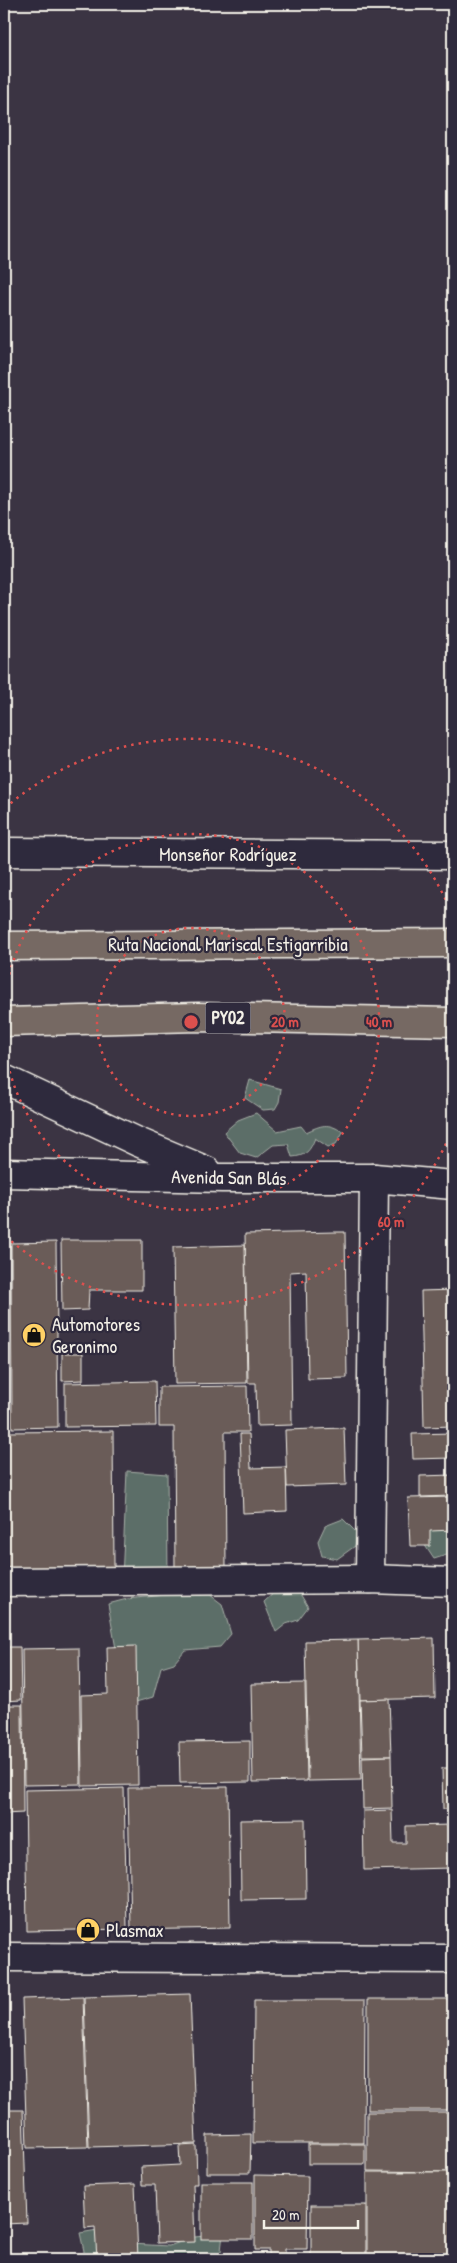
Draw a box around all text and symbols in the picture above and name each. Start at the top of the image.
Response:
street label: Monseñor Rodríguez [159,841,297,867]
street label: Ruta Nacional Mariscal Estigarribia [108,931,348,957]
road number: PY02 [206,1002,250,1034]
text: 20 m [271,1011,299,1032]
text: 40 m [366,1011,392,1032]
centre of rings [182,1013,200,1031]
street label: Avenida San Blás [171,1163,287,1191]
text: 60 m [378,1211,404,1232]
place label: Automotores Geronimo [52,1311,140,1359]
shop icon: Automotores Geronimo [21,1322,47,1348]
shop icon: Plasmax [75,1917,101,1943]
place label: Plasmax [106,1917,164,1943]
scale bar [264,2198,358,2230]
text: 20 m [272,2204,299,2225]

